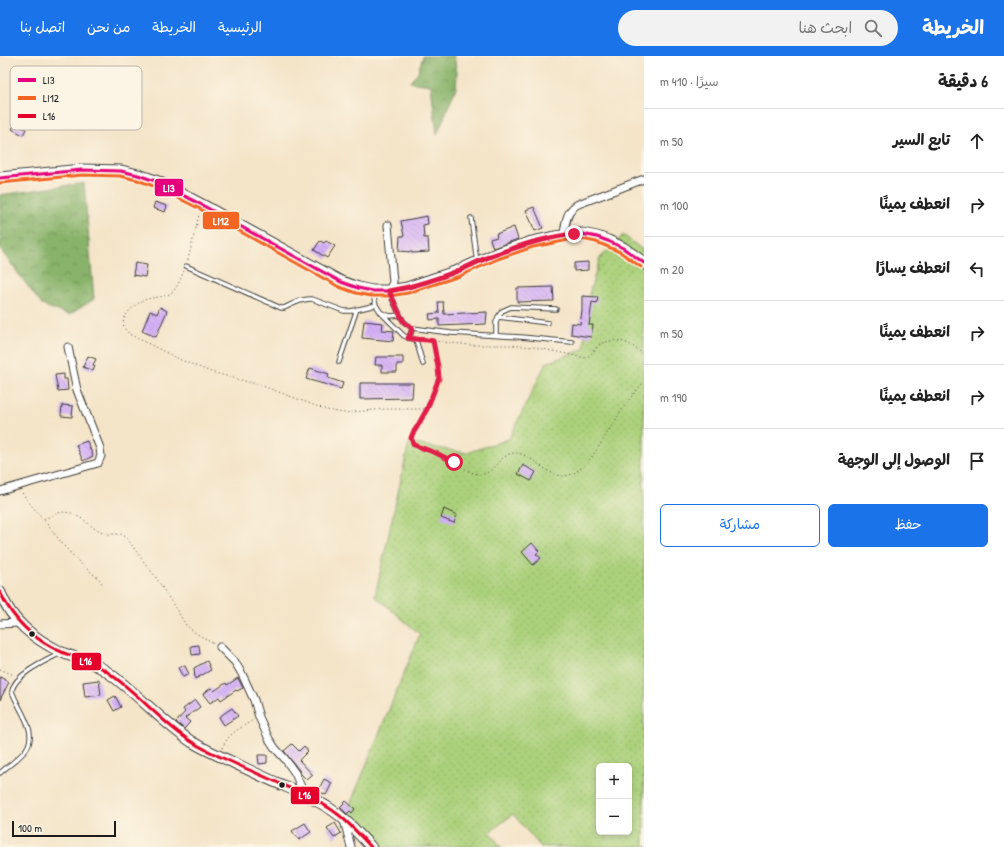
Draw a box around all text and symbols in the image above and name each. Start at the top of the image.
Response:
search box [618,10,898,46]
text: الخريطة [922,14,984,40]
text: اتصل بنا [20,17,65,36]
text: من نحن [87,17,130,36]
text: الخريطة [152,17,196,36]
text: الرئيسية [218,17,262,36]
text: ابحث هنا [799,17,852,38]
icon: search [862,17,884,39]
legend [10,66,142,130]
text: 6 دقيقة [938,69,988,92]
text: سيرًا · 410 m [660,72,718,90]
text: LI3 [43,73,55,87]
text: LI12 [43,91,59,105]
text: L16 [43,109,56,123]
text: تابع السير [893,129,950,150]
icon: ahead [966,130,988,152]
text: 50 m [660,132,683,150]
line badge: LI3 [154,178,184,197]
text: LI3 [163,181,175,195]
text: انعطف يمينًا [880,193,950,214]
icon: right [966,194,988,216]
text: 100 m [660,196,688,214]
line badge: LI12 [202,211,240,230]
text: LI12 [213,214,230,228]
route end [565,225,583,243]
text: انعطف يسارًا [876,257,950,278]
icon: left [966,258,988,280]
text: 20 m [660,260,684,278]
text: انعطف يمينًا [880,321,950,342]
icon: right [966,322,988,344]
text: 50 m [660,324,683,342]
text: انعطف يمينًا [880,385,950,406]
icon: right [966,386,988,408]
text: 190 m [660,388,687,406]
text: الوصول إلى الوجهة [838,449,950,470]
icon: arrive [966,450,988,472]
route start [445,453,463,471]
button: مشاركة [660,504,820,547]
button: حفظ [828,504,988,547]
unlabelled marker [27,629,37,639]
line badge: L16 [71,652,102,671]
text: L16 [80,654,93,668]
map controls [596,763,632,835]
button: + [596,763,632,799]
unlabelled marker [277,780,287,790]
line badge: L16 [290,786,320,805]
text: L16 [299,788,312,802]
button: − [596,799,632,835]
scale bar [12,819,116,838]
text: 100 m [18,821,42,835]

